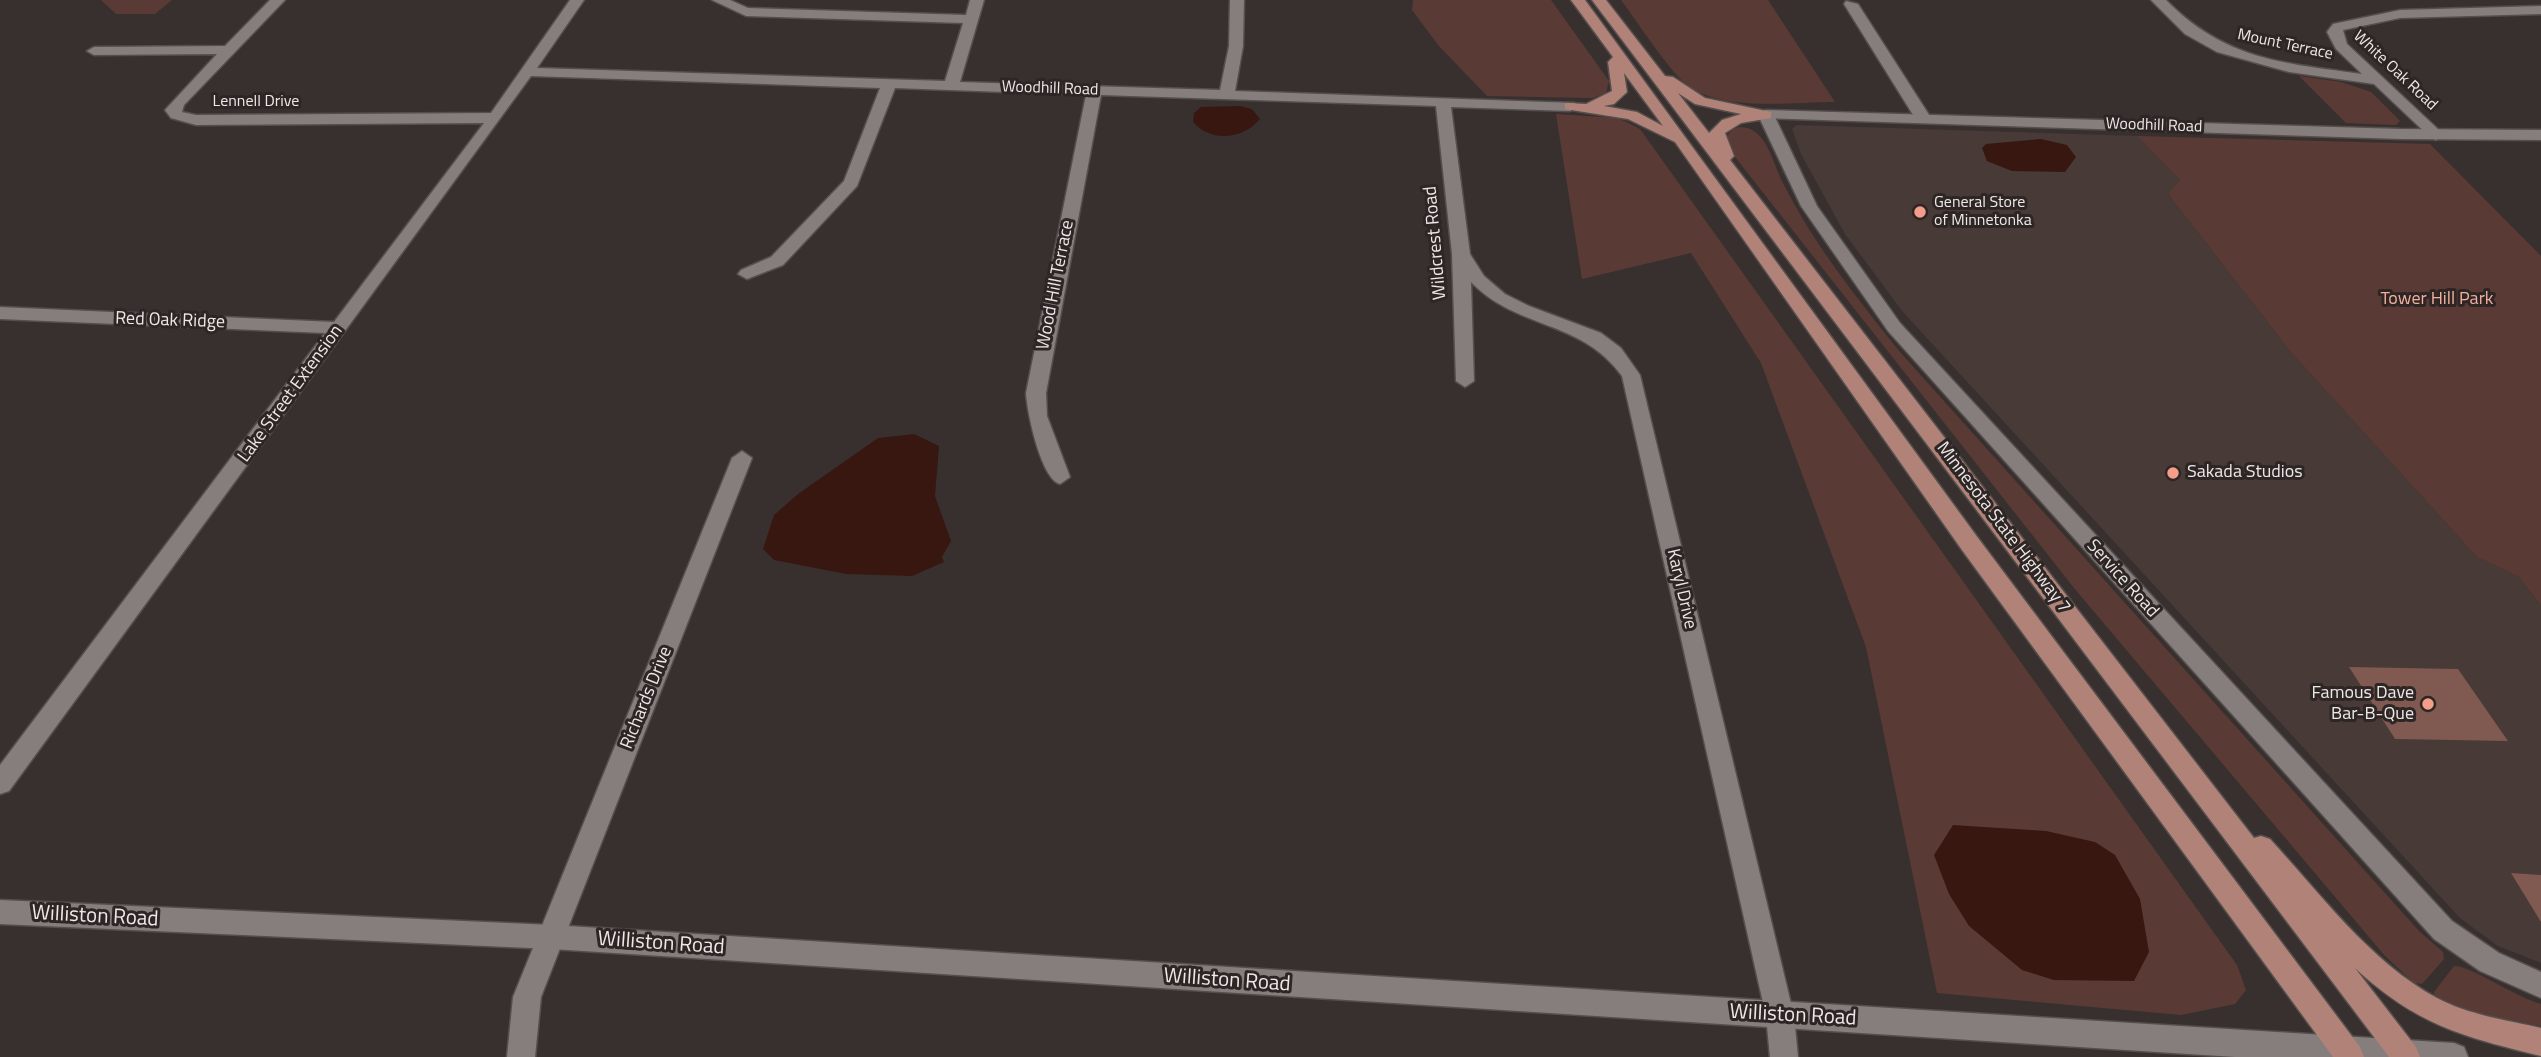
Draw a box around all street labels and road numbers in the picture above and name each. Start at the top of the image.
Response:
street label: Mount Terrace [2236,26,2334,64]
street label: White Oak Road [2349,27,2441,115]
street label: Woodhill Road [1001,78,1099,100]
street label: Lennell Drive [213,92,299,112]
street label: Woodhill Road [2105,115,2203,137]
street label: Wildcrest Road [1420,185,1452,301]
street label: Wood Hill Terrace [1033,218,1079,352]
street label: Red Oak Ridge [115,308,225,334]
street label: Lake Street Extension [234,321,348,467]
street label: Minnesota State Highway 7 [1931,438,2075,618]
street label: Service Road [2081,536,2163,622]
street label: Karyl Drive [1661,547,1701,631]
street label: Richards Drive [617,644,677,752]
street label: Williston Road [31,901,159,933]
street label: Williston Road [597,927,725,961]
street label: Williston Road [1163,964,1291,998]
street label: Williston Road [1729,1000,1857,1032]

